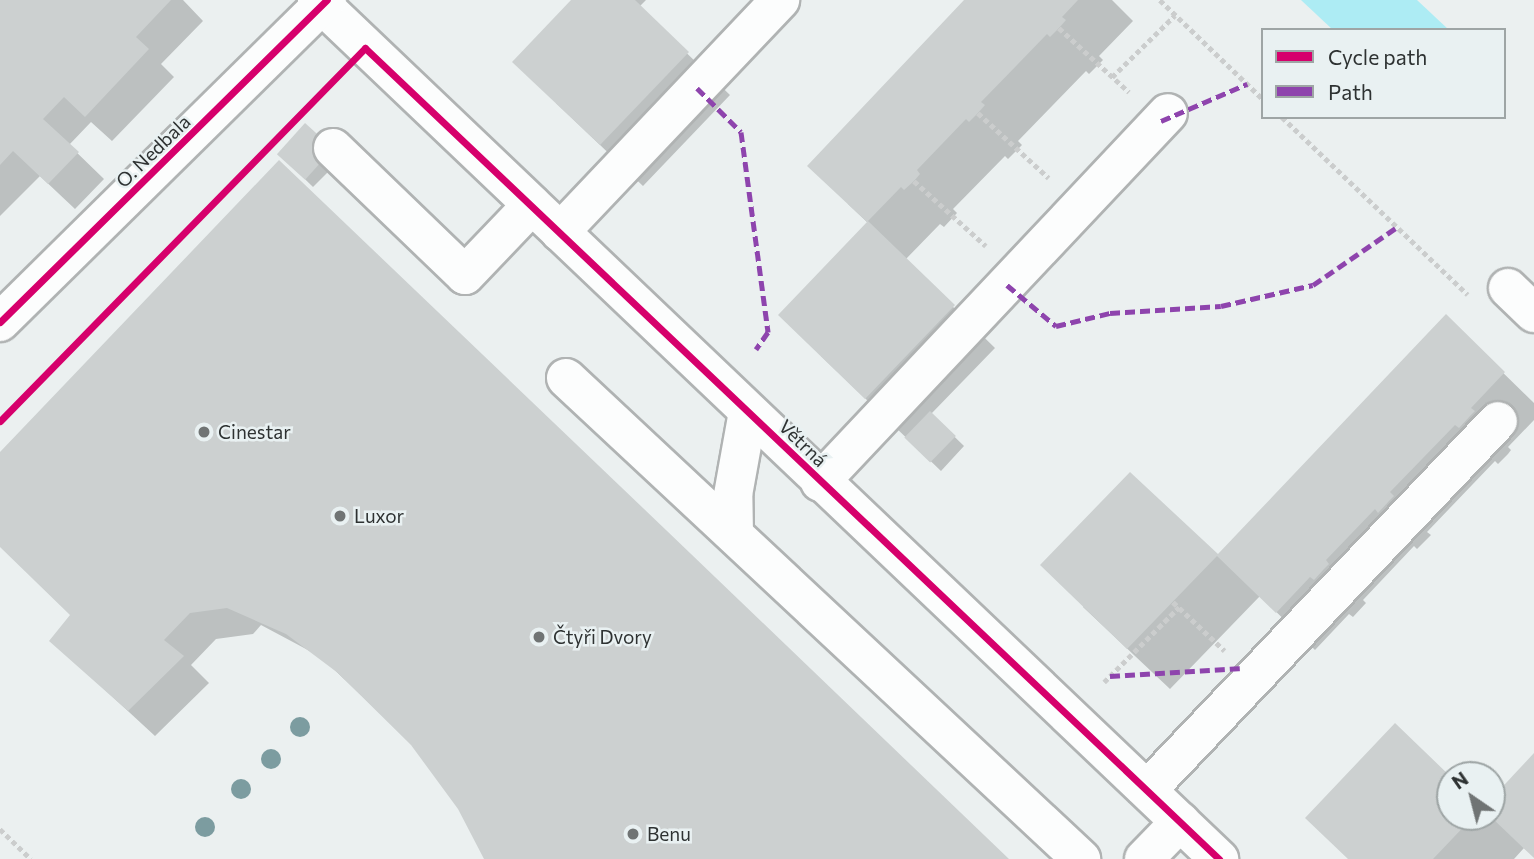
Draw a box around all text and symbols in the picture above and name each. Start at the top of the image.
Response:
legend [1261,28,1506,119]
text: Cycle path [1328,44,1427,69]
text: Path [1328,79,1373,104]
street label: O. Nedbala [111,110,195,192]
street label: Větrná [774,415,832,471]
place label: Cinestar [218,421,291,443]
marker: Cinestar [196,424,212,440]
place label: Luxor [354,505,404,527]
marker: Luxor [332,508,348,524]
place label: Čtyři Dvory [553,626,652,648]
marker: Čtyři Dvory [531,629,547,645]
north arrow [1436,761,1506,831]
text: N [1447,767,1472,794]
place label: Benu [647,823,691,845]
marker: Benu [625,826,641,842]

